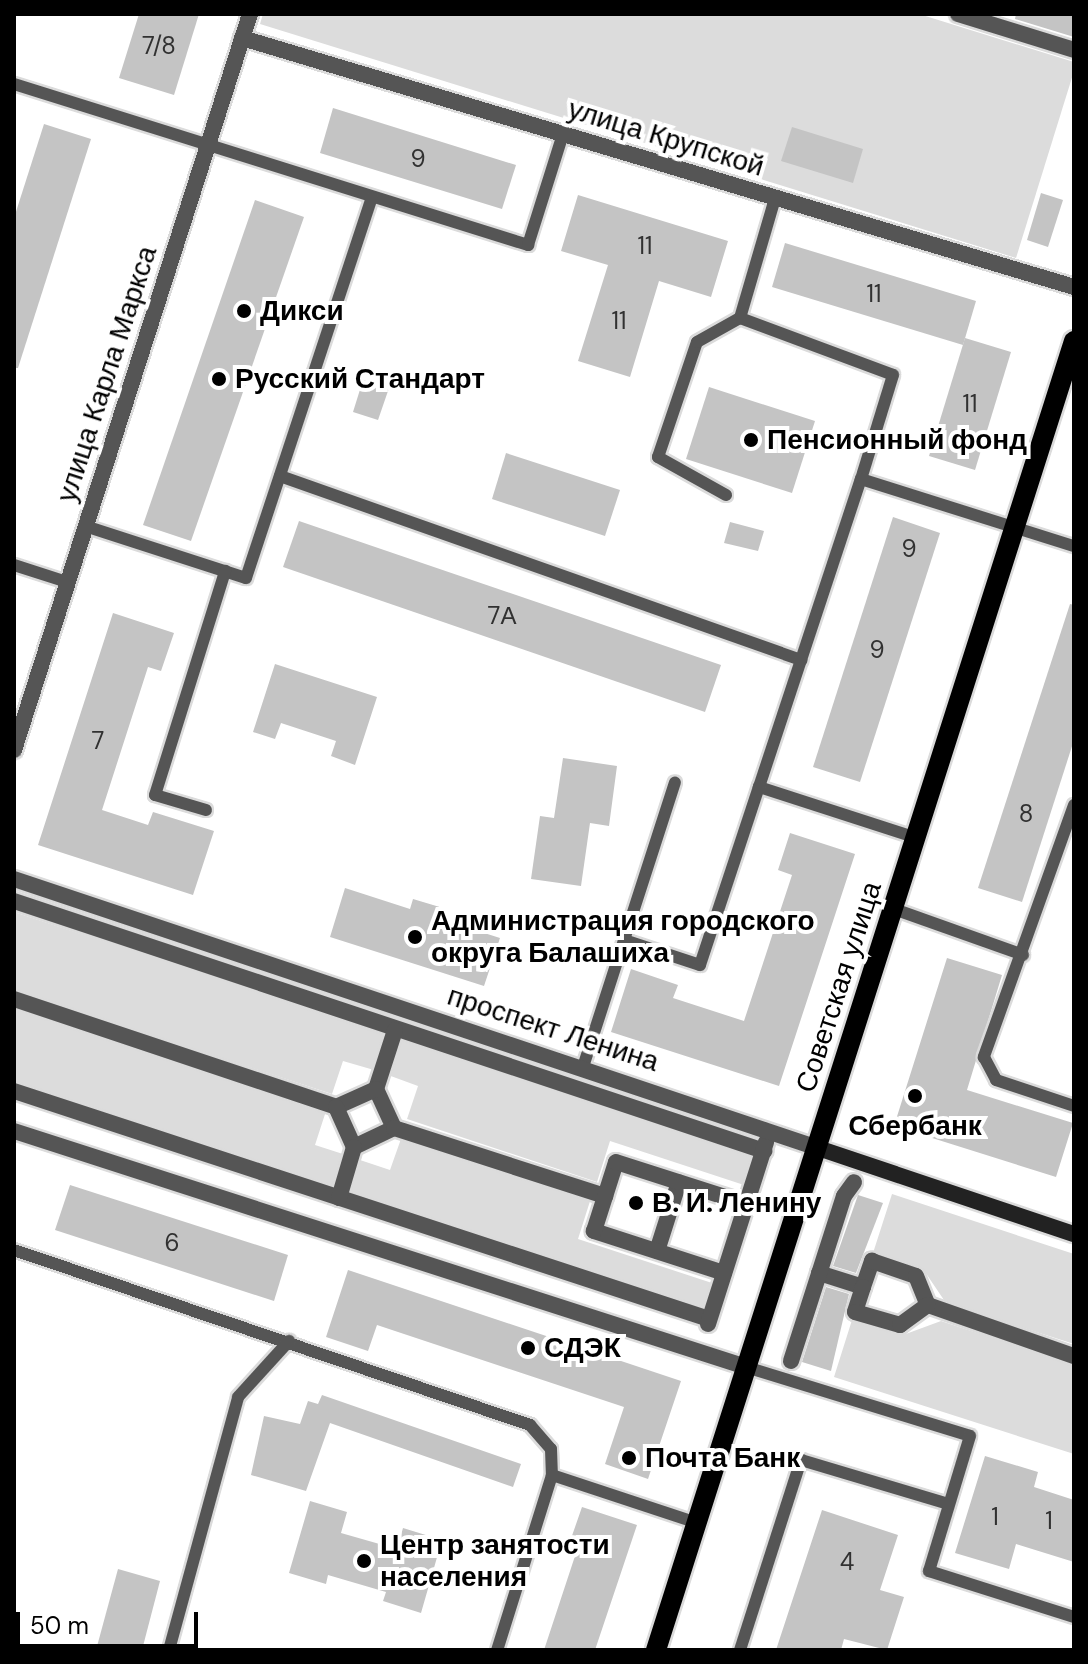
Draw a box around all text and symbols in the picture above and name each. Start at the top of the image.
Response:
house number: 7/8 [142,32,176,60]
street label: улица Крупской [564,92,768,184]
house number: 9 [410,145,426,173]
house number: 11 [638,232,652,260]
street label: улица Карла Маркса [50,242,164,506]
house number: 11 [867,280,881,308]
place label: Дикси [260,294,344,328]
marker: Дикси [235,302,253,320]
house number: 11 [612,307,626,335]
place label: Русский Стандарт [235,362,485,396]
marker: Русский Стандарт [210,370,228,388]
house number: 11 [963,390,977,418]
place label: Пенсионный фонд [767,423,1027,457]
marker: Пенсионный фонд [742,431,760,449]
house number: 9 [901,535,917,563]
house number: 7А [488,602,516,630]
house number: 9 [869,636,885,664]
house number: 7 [92,727,104,755]
house number: 8 [1019,800,1033,828]
street label: Советская улица [789,877,889,1097]
place label: Администрация городского округа Балашиха [431,904,815,970]
marker: Администрация городского округа Балашиха [406,928,424,946]
street label: проспект Ленина [443,979,663,1079]
marker: Сбербанк [906,1087,924,1105]
place label: Сбербанк [848,1109,982,1143]
place label: В. И. Ленину [652,1186,821,1220]
marker: В. И. Ленину [627,1194,645,1212]
house number: 6 [164,1229,180,1257]
place label: СДЭК [544,1331,621,1365]
marker: СДЭК [519,1339,537,1357]
place label: Почта Банк [645,1441,800,1475]
marker: Почта Банк [620,1449,638,1467]
house number: 1 [991,1503,999,1531]
house number: 1 [1045,1507,1053,1535]
place label: Центр занятости населения [380,1528,610,1594]
house number: 4 [840,1548,854,1576]
marker: Центр занятости населения [355,1552,373,1570]
scale bar [20,1596,202,1646]
text: 50 m [30,1610,89,1641]

